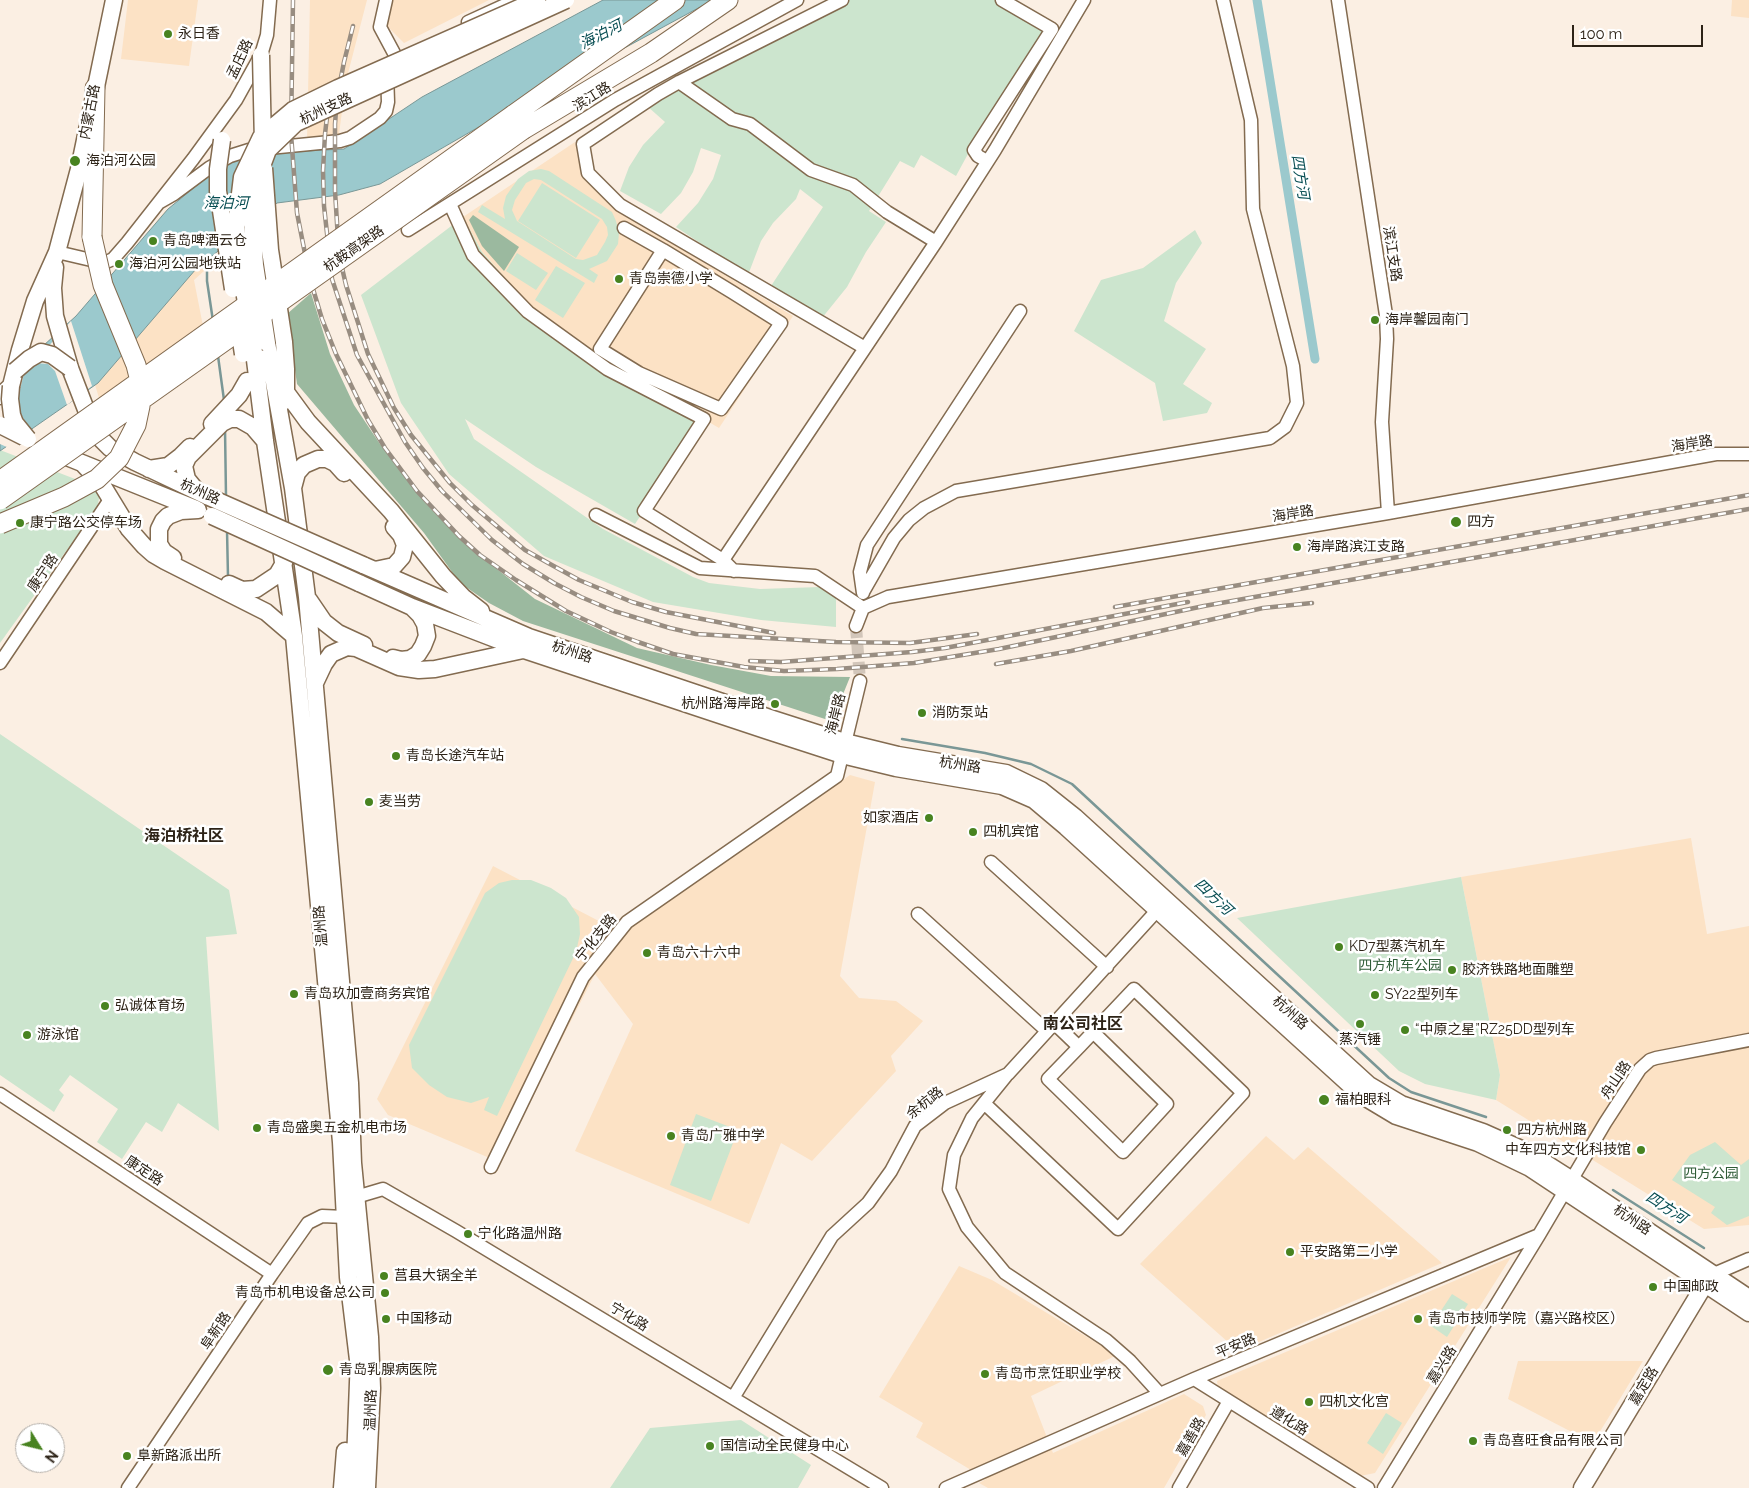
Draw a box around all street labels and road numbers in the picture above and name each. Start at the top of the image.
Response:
street label: 孟庄路 [224,36,256,82]
street label: 滨江路 [570,79,614,115]
street label: 内蒙古路 [76,83,104,141]
street label: 杭州支路 [297,90,355,128]
street label: 杭鞍高架路 [321,222,387,276]
street label: 滨江支路 [1379,225,1405,283]
street label: 海岸路 [1670,432,1714,456]
street label: 杭州路 [177,476,223,508]
street label: 海岸路 [1271,502,1315,526]
street label: 康宁路 [24,551,62,595]
street label: 杭州路 [549,638,595,666]
street label: 海岸路 [823,692,849,736]
street label: 杭州路 [938,753,982,777]
street label: 温州路 [311,904,331,948]
street label: 宁化支路 [572,911,620,965]
street label: 杭州路 [1269,993,1311,1033]
street label: 舟山路 [1597,1058,1635,1102]
street label: 余杭路 [903,1083,947,1123]
street label: 康定路 [122,1153,166,1189]
street label: 杭州路 [1610,1201,1654,1239]
street label: 宁化路 [607,1299,651,1335]
street label: 阜新路 [197,1309,235,1353]
street label: 平安路 [1213,1330,1259,1362]
street label: 嘉兴路 [1424,1343,1460,1387]
street label: 嘉定路 [1626,1364,1662,1408]
street label: 温州路 [362,1389,380,1431]
street label: 遵化路 [1267,1403,1311,1439]
street label: 嘉善路 [1173,1415,1209,1459]

